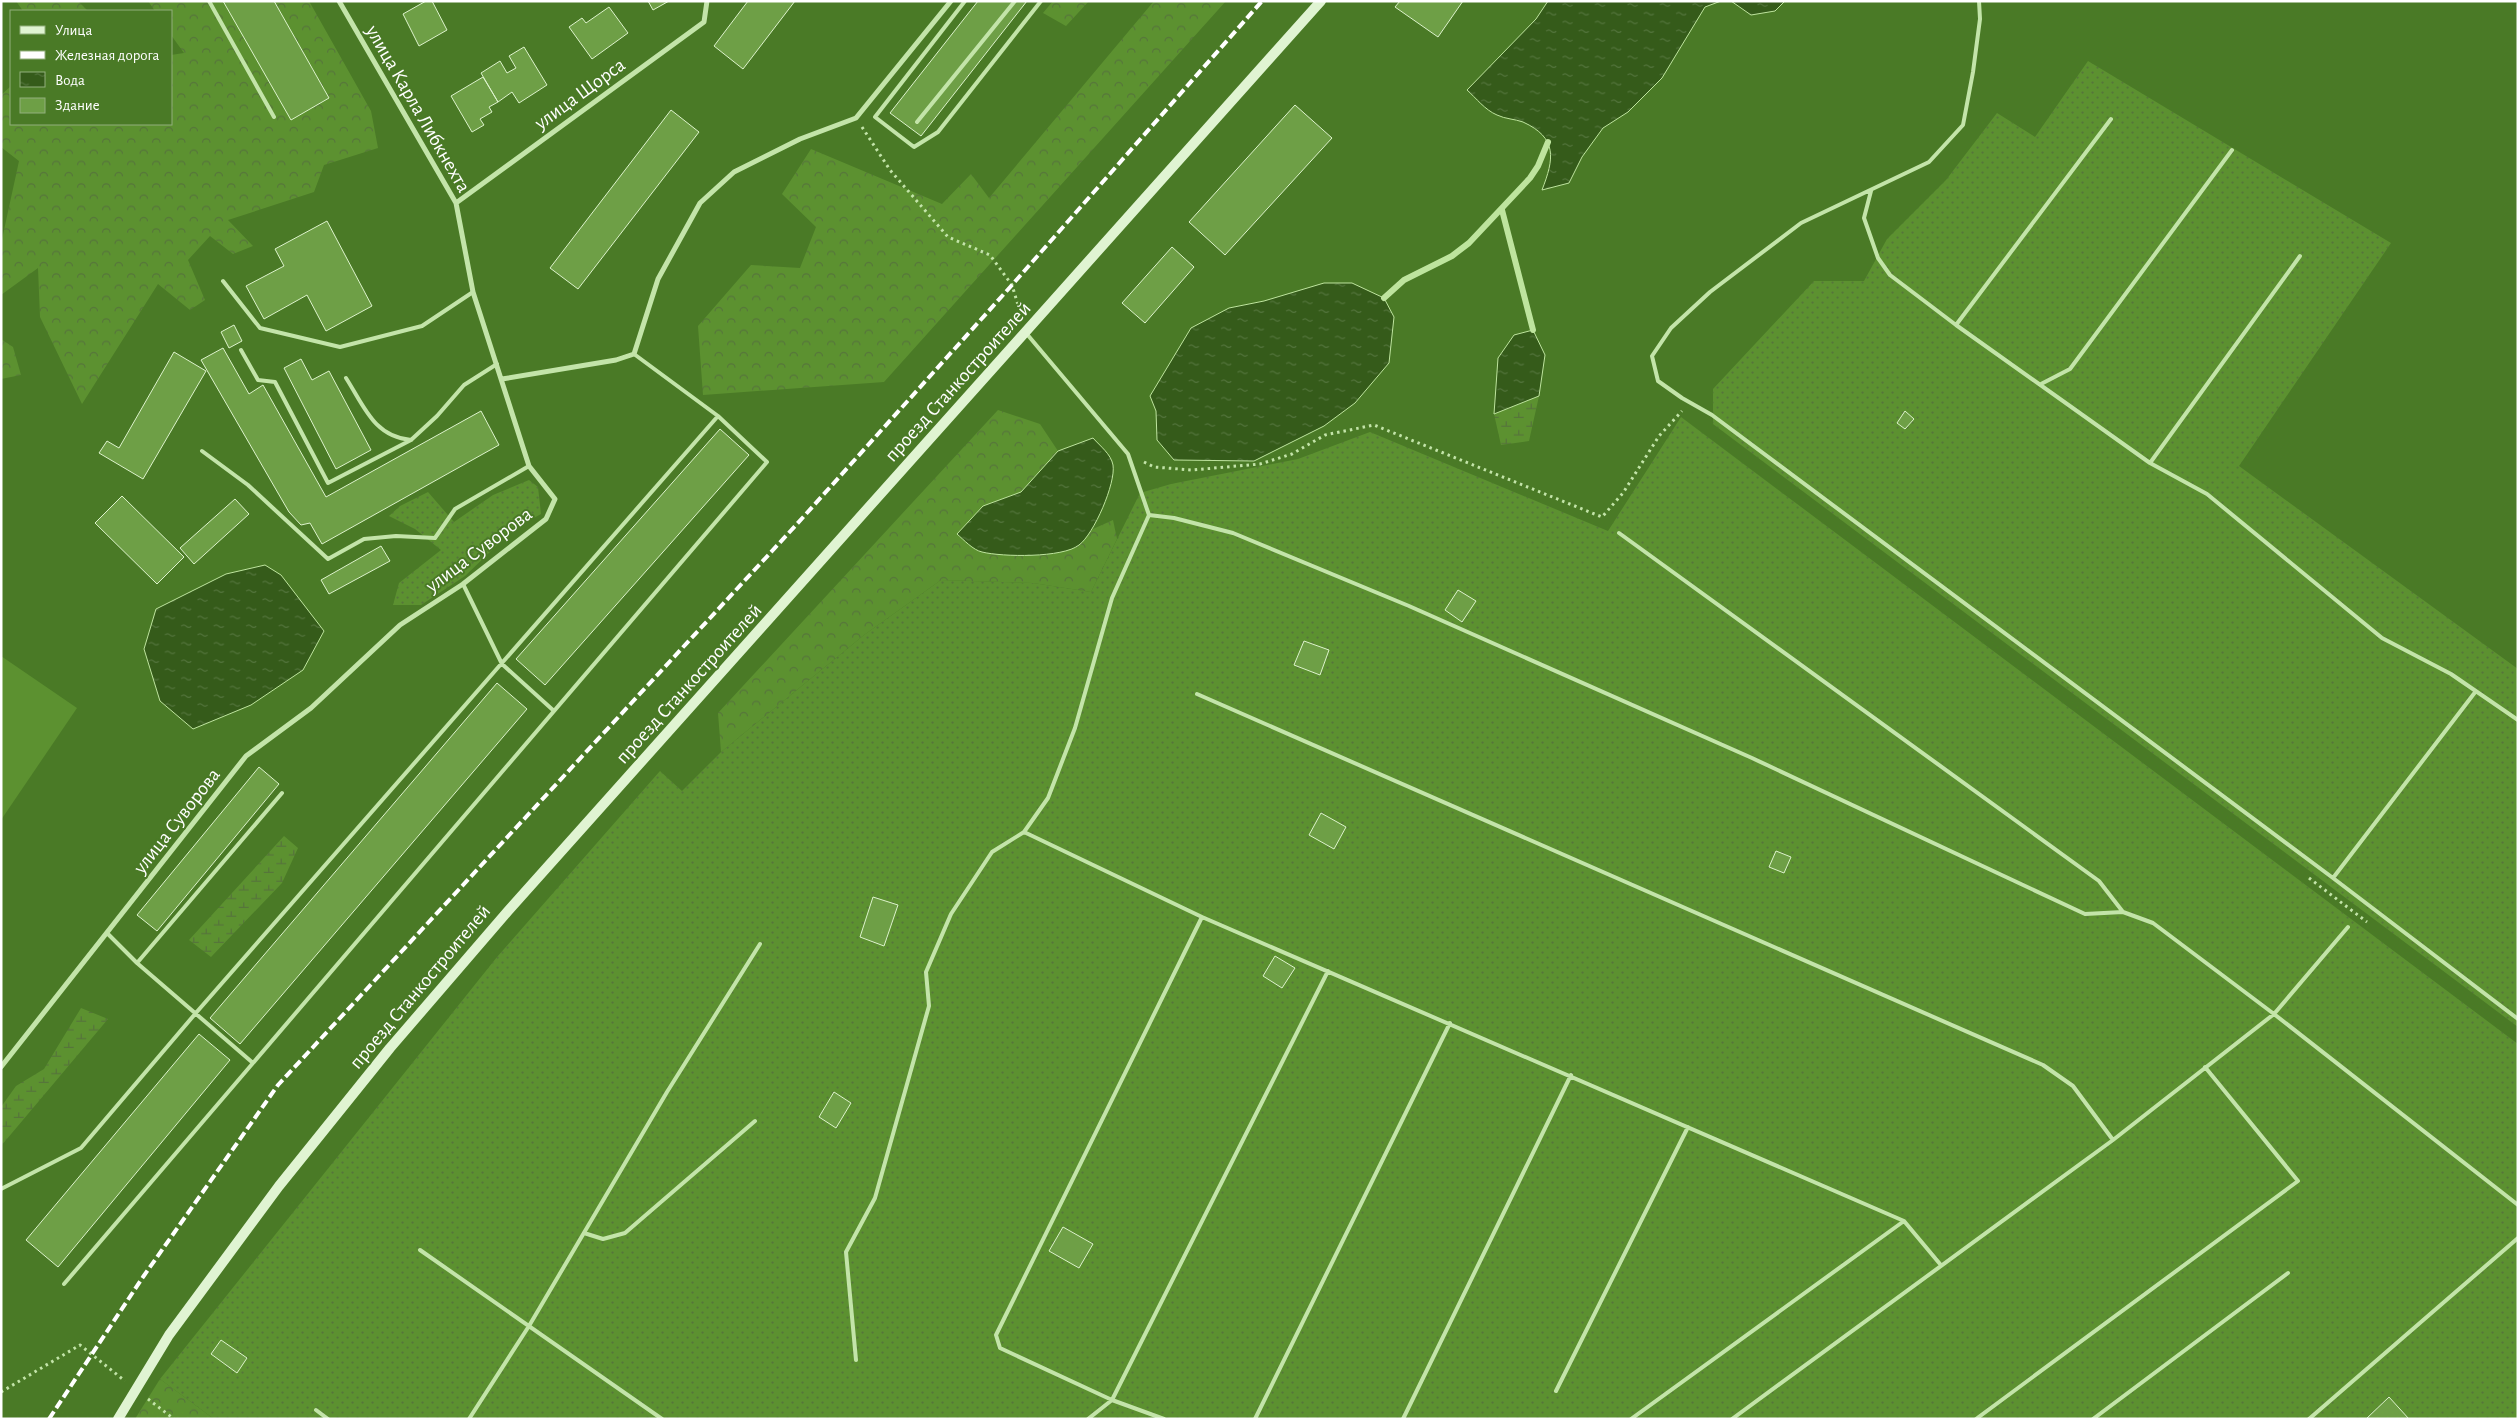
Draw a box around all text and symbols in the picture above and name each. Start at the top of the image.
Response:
legend [10,10,172,125]
street label: улица Карла Либкнехта [362,21,474,196]
text: Улица [55,23,92,38]
text: Железная дорога [55,48,160,63]
street label: улица Щорса [530,55,629,134]
text: Вода [55,73,85,88]
text: Здание [55,98,100,113]
street label: проезд Станкостроителей [881,298,1035,466]
street label: улица Суворова [421,504,536,597]
street label: проезд Станкостроителей [612,600,766,768]
street label: улица Суворова [129,765,224,878]
street label: проезд Станкостроителей [346,901,494,1073]

